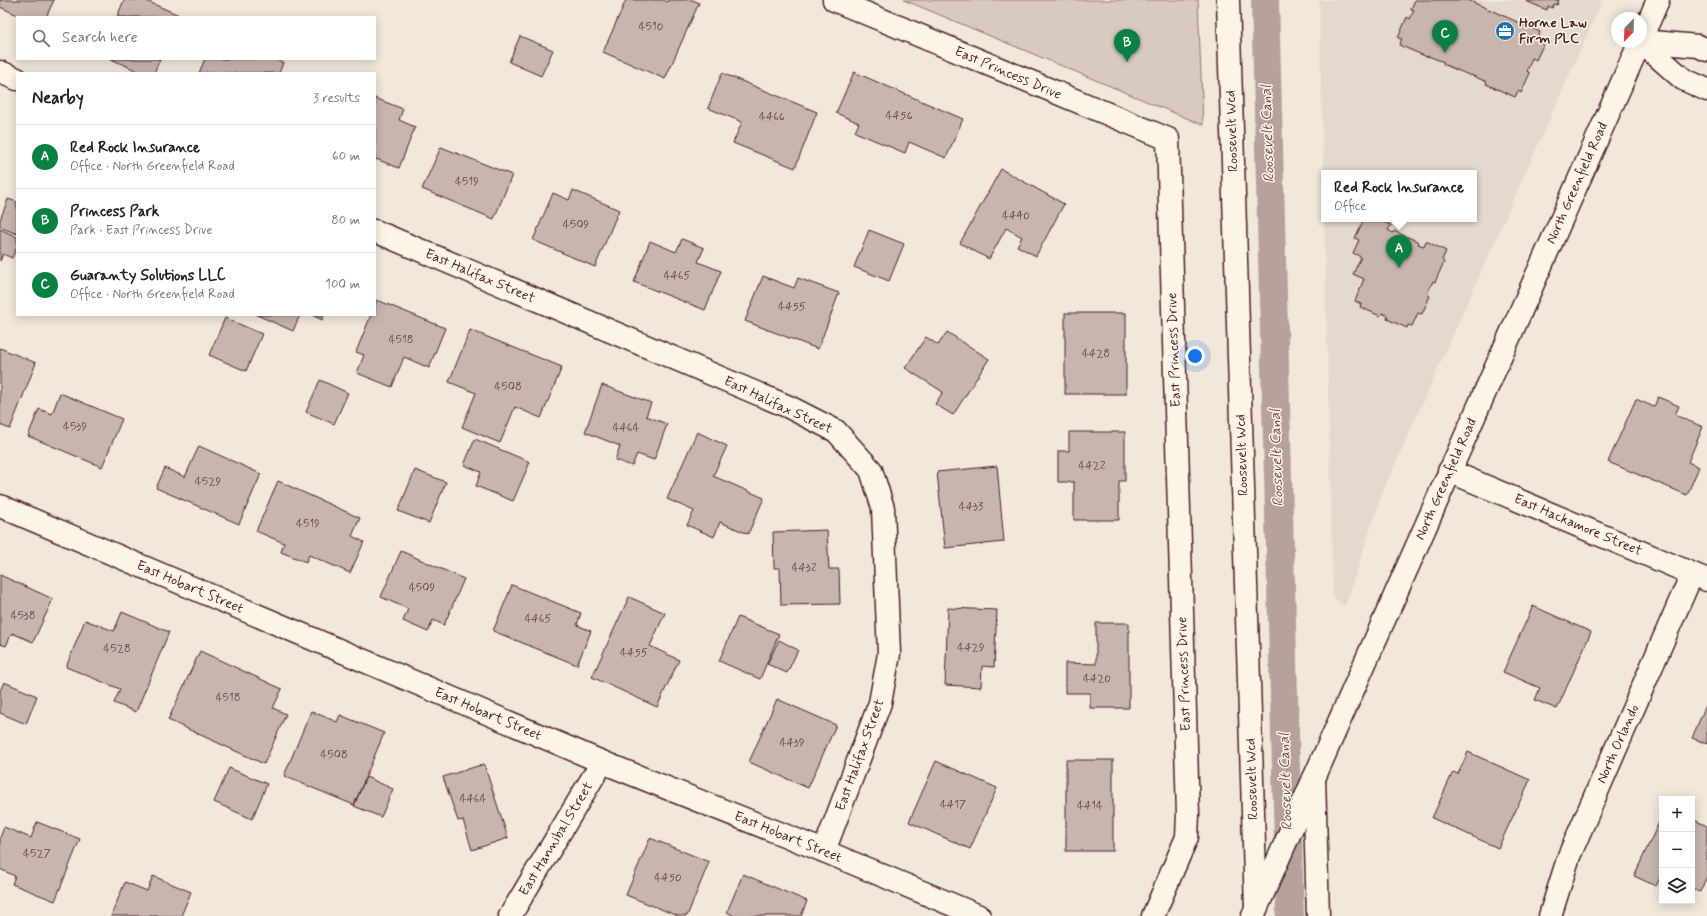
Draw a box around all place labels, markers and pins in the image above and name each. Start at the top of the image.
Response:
place label: Horne Law Firm PLC [1519,14,1587,48]
pin: C [1432,20,1458,53]
office icon: Horne Law Firm PLC [1494,20,1516,42]
pin: B [1114,29,1140,62]
pin: A [1386,235,1412,268]

